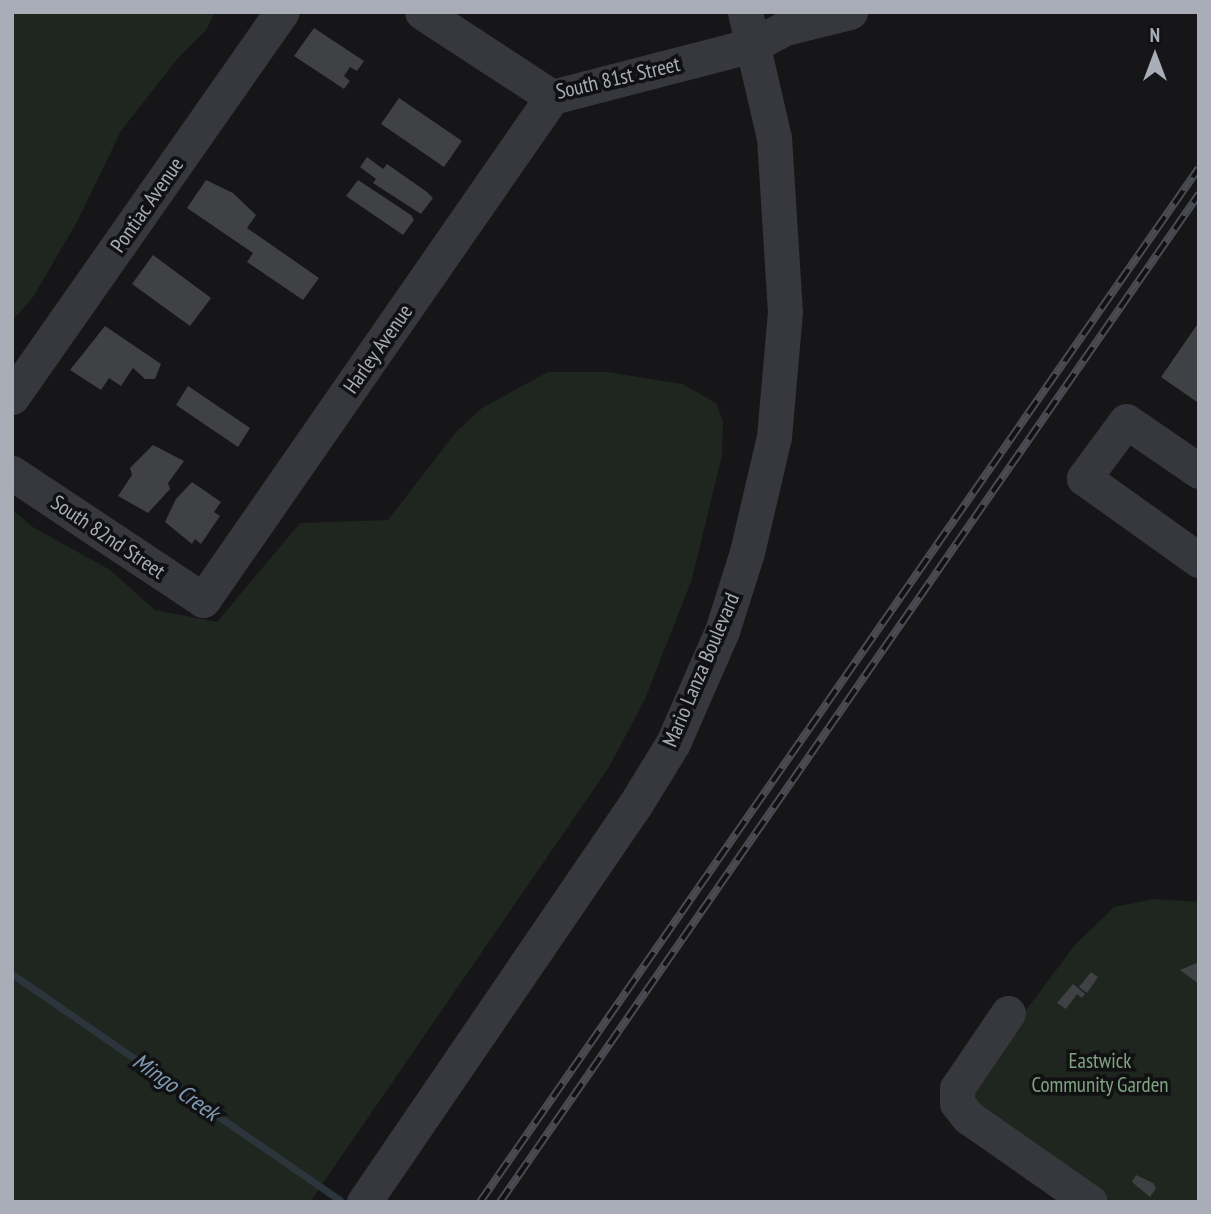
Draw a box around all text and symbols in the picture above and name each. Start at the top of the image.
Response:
north arrow [1120,21,1190,91]
text: N [1150,23,1160,47]
street label: South 81st Street [554,52,682,104]
street label: Pontiac Avenue [105,152,189,258]
street label: Harley Avenue [338,299,418,399]
street label: South 82nd Street [46,490,170,584]
street label: Mario Lanza Boulevard [657,589,745,751]
water label: Mingo Creek [128,1047,224,1127]
park label: Eastwick Community Garden [1031,1048,1169,1098]

